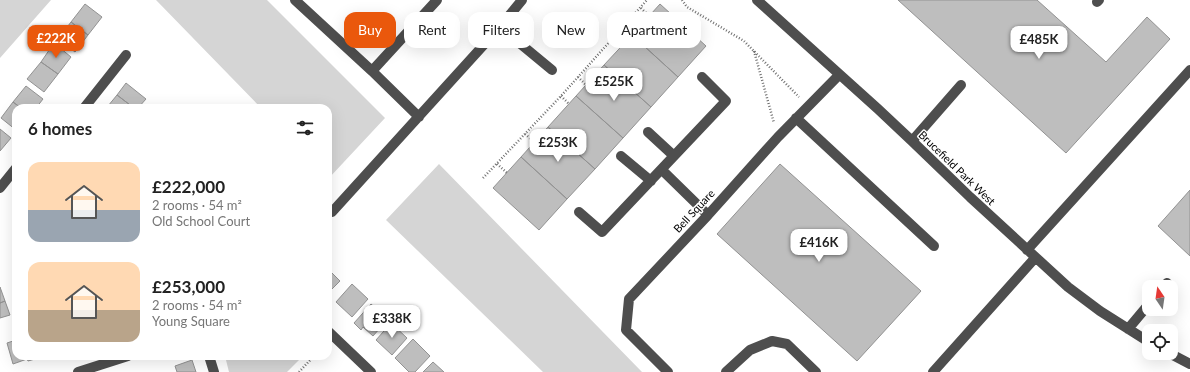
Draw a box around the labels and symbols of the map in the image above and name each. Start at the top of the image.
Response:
pin: £222K [28,25,84,59]
pin: £485K [1011,26,1067,60]
pin: £525K [586,68,642,102]
street label: Brucefield Park West [916,128,998,207]
pin: £253K [530,129,586,163]
street label: Bell Square [670,186,717,235]
pin: £416K [791,229,847,263]
north arrow [1142,280,1178,316]
pin: £338K [364,305,420,339]

